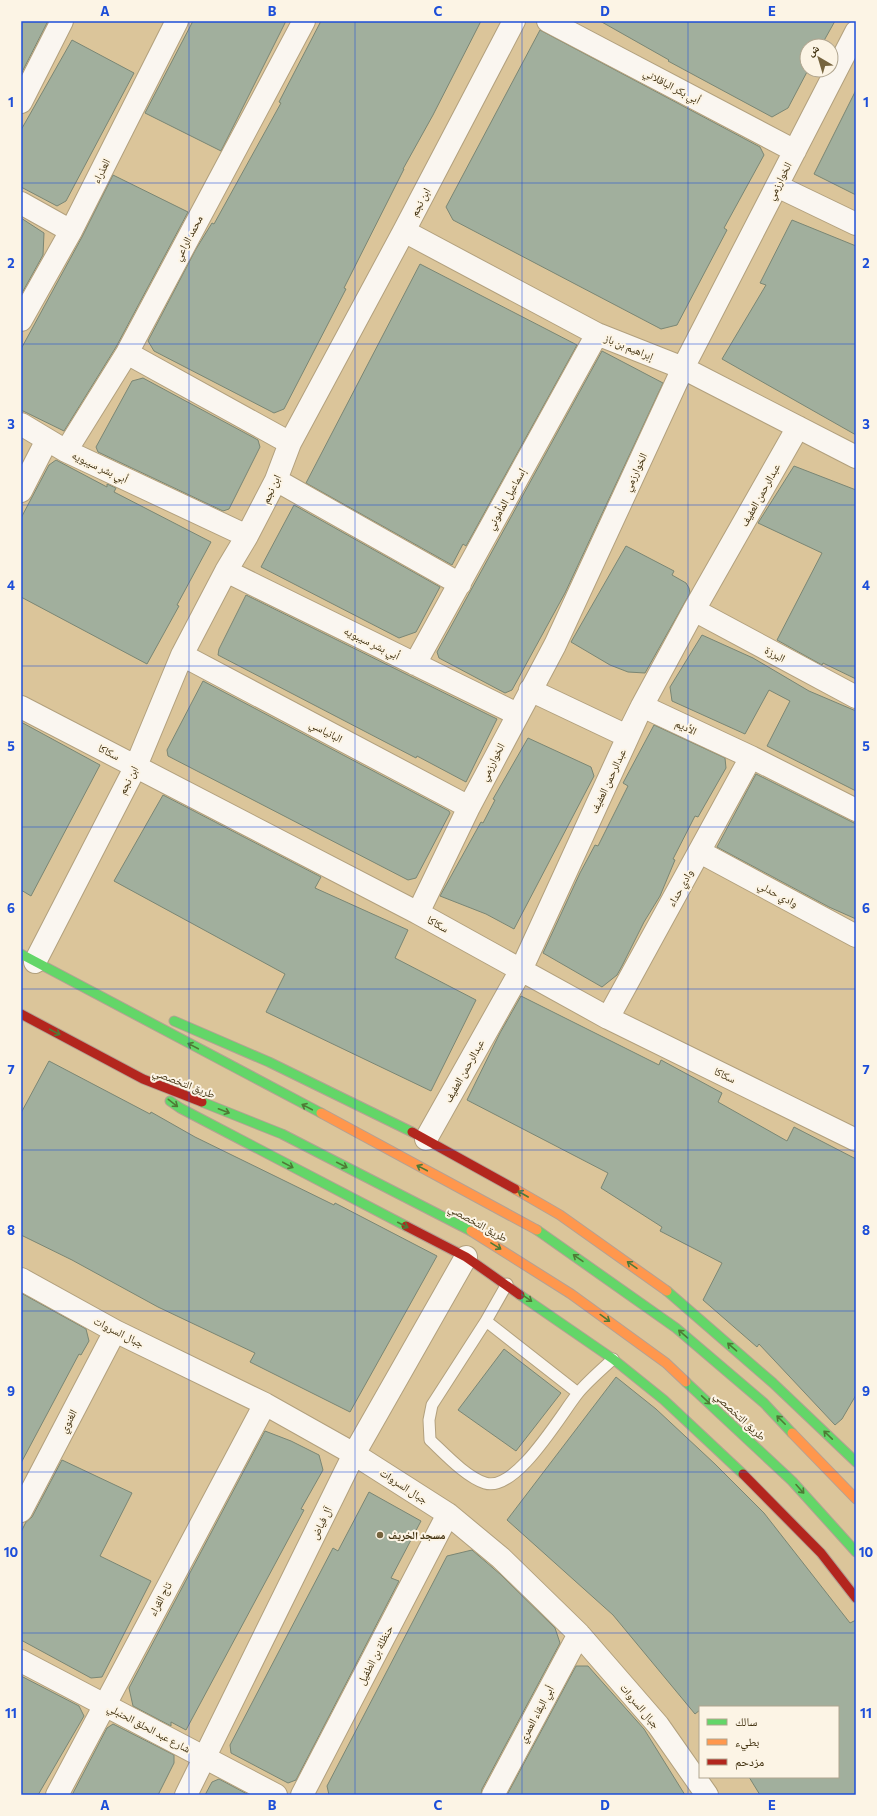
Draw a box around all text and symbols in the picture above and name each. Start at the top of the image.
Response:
text: A [100,3,110,19]
text: B [268,3,277,19]
text: C [434,3,443,19]
text: D [600,3,610,19]
text: E [768,3,776,19]
north arrow [799,38,839,78]
text: ش [804,41,823,60]
street label: أبي بكر الباقلاني [640,65,703,109]
text: 1 [8,94,14,110]
text: 1 [863,94,869,110]
street label: العذراء [89,156,112,185]
street label: الخوارزمي [763,160,796,203]
street label: ابن نجم [407,185,434,219]
street label: محمد الراعي [170,213,207,264]
text: 2 [7,255,15,271]
text: 2 [862,255,870,271]
street label: إبراهيم بن باز [601,330,656,364]
text: 3 [7,416,15,432]
text: 3 [862,416,870,432]
street label: أبي بشر سيبويه [69,448,130,488]
street label: الخوارزمي [620,450,652,494]
street label: عبدالرحمن العفيف [737,461,783,529]
street label: إسماعيل المأموني [483,466,530,533]
street label: ابن نجم [258,472,285,506]
text: 4 [7,577,15,593]
text: 4 [862,577,870,593]
street label: أبي بشر سيبويه [341,623,402,664]
street label: البرزة [763,643,788,665]
street label: البانياسي [306,716,345,747]
street label: الأديم [672,716,699,739]
text: 5 [7,738,15,754]
text: 5 [862,738,870,754]
street label: سكاكا [96,741,122,762]
street label: الخوارزمي [476,741,509,784]
street label: عبدالرحمن العفيف [587,746,629,816]
street label: ابن نجم [115,763,142,797]
street label: وادي حداء [664,867,698,910]
street label: وادي حدلي [755,878,800,912]
text: 6 [7,900,15,916]
text: 6 [862,900,870,916]
street label: سكاكا [425,912,451,935]
one-way arrow [49,1029,61,1037]
street label: عبدالرحمن العفيف [441,1037,487,1105]
one-way arrow [187,1041,199,1049]
text: 7 [7,1061,15,1077]
text: 7 [862,1061,870,1077]
street label: سكاكا [712,1064,738,1085]
street label: طريق التخصصي [150,1065,217,1103]
one-way arrow [168,1099,179,1108]
one-way arrow [302,1102,314,1110]
one-way arrow [217,1107,229,1115]
one-way arrow [336,1161,348,1169]
one-way arrow [282,1162,294,1169]
one-way arrow [416,1163,428,1171]
one-way arrow [517,1189,529,1197]
street label: طريق التخصصي [445,1201,510,1247]
one-way arrow [397,1221,409,1229]
text: 8 [7,1222,15,1238]
text: 8 [862,1222,870,1238]
one-way arrow [490,1243,502,1251]
one-way arrow [573,1254,584,1262]
one-way arrow [626,1261,637,1269]
one-way arrow [521,1294,532,1302]
street label: جبال السروات [92,1313,146,1351]
one-way arrow [599,1314,610,1322]
one-way arrow [679,1330,689,1339]
one-way arrow [727,1343,737,1352]
text: 9 [7,1383,15,1399]
text: 9 [862,1383,870,1399]
street label: طريق التخصصي [710,1389,769,1445]
one-way arrow [700,1395,710,1404]
street label: الغنوي [56,1407,82,1436]
one-way arrow [776,1415,786,1425]
one-way arrow [823,1430,833,1440]
street label: جبال السروات [377,1465,431,1507]
one-way arrow [795,1484,804,1494]
street label: آل فياض [307,1504,335,1542]
place label: مسجد الخريف [388,1528,446,1542]
marker: مسجد الخريف [375,1530,385,1540]
text: 10 [4,1544,19,1560]
text: 10 [859,1544,874,1560]
street label: تاج القراء [145,1579,175,1619]
street label: حنظلة بن الطفيل [354,1623,396,1687]
street label: جبال السروات [617,1681,663,1731]
street label: أبي البقاء العمري [515,1683,558,1746]
street label: شارع عبد الحلق الحنبلي [104,1700,193,1757]
text: 11 [5,1705,17,1721]
text: 11 [860,1705,872,1721]
legend [699,1706,839,1778]
text: سالك [735,1714,757,1728]
text: بطيء [735,1734,759,1752]
text: مزدحم [735,1754,764,1770]
text: A [100,1797,110,1813]
text: B [268,1797,277,1813]
text: C [434,1797,443,1813]
text: D [600,1797,610,1813]
text: E [768,1797,776,1813]

